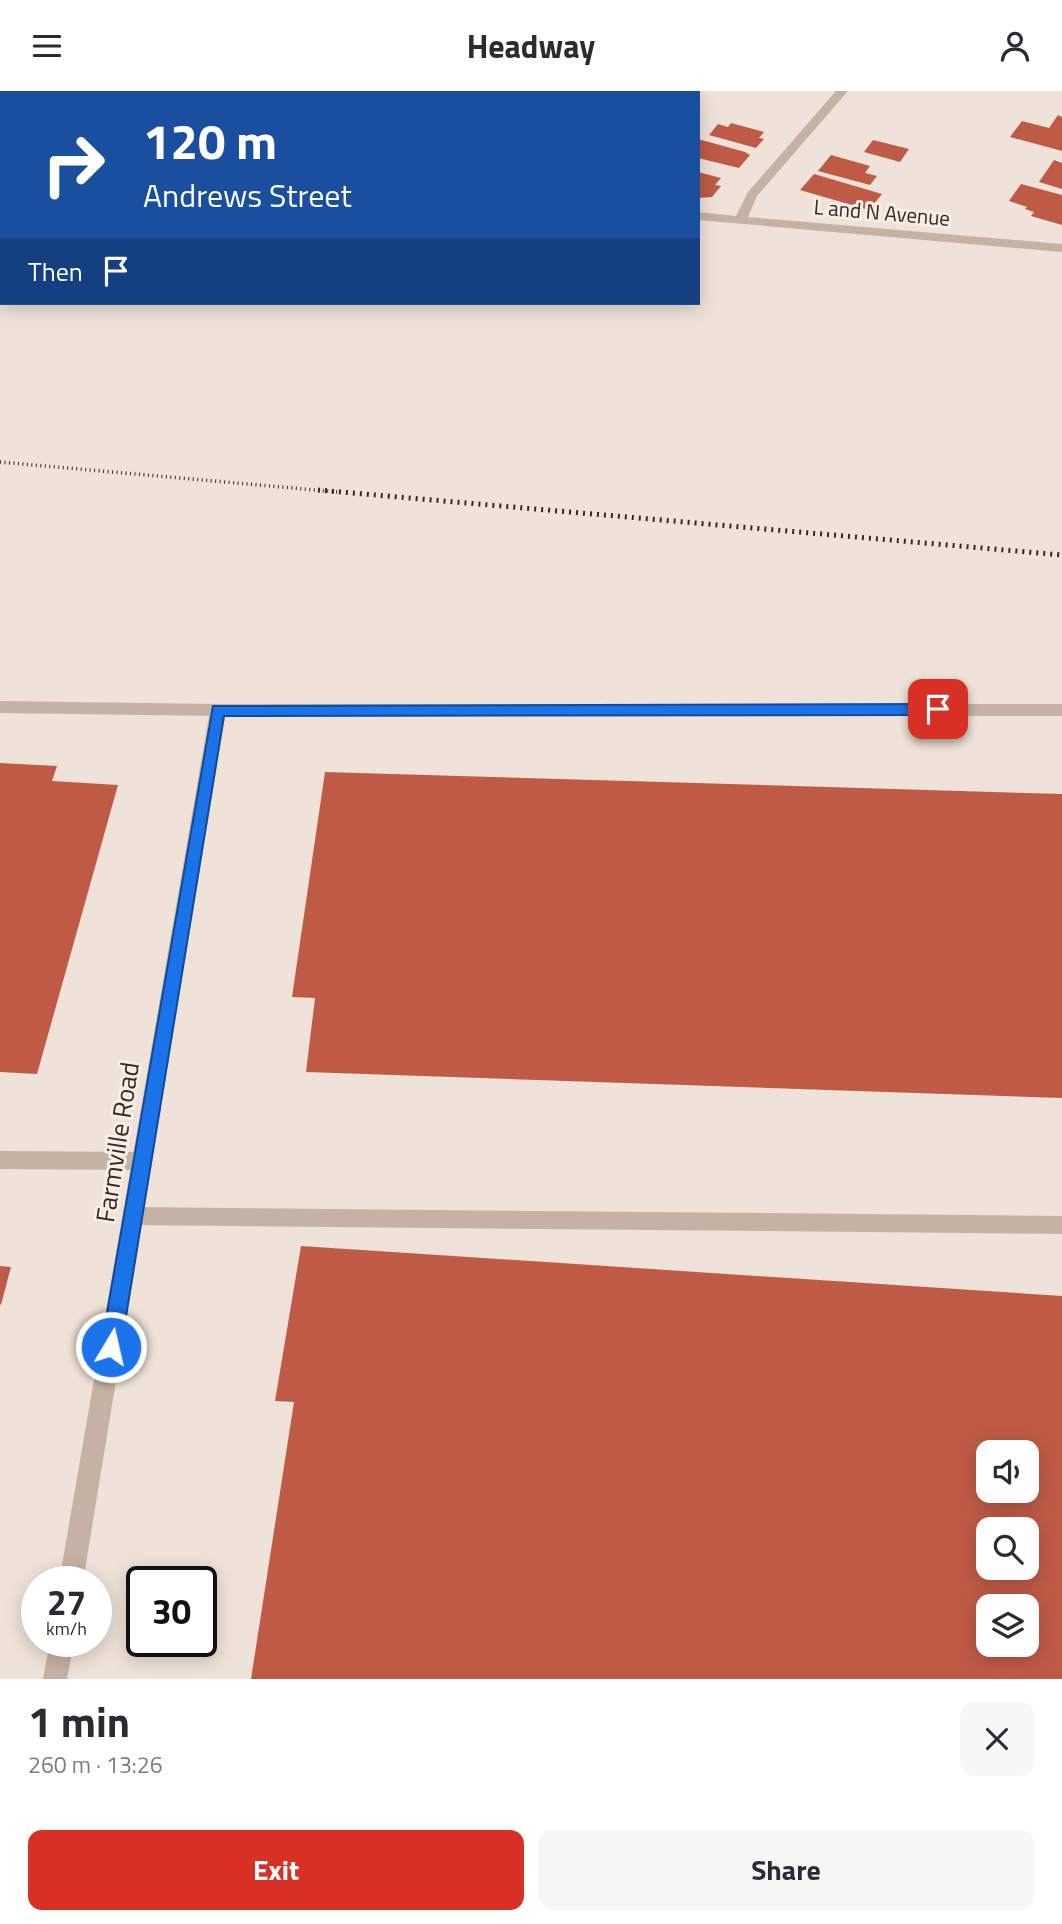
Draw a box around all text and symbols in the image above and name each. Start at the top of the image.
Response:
text: Headway [467,22,595,70]
icon: menu [28,27,66,65]
icon: person [996,27,1034,65]
text: 120 m [143,103,277,178]
icon: right [28,119,119,210]
text: Andrews Street [143,171,352,219]
street label: L and N Avenue [813,190,951,234]
text: Then [28,252,83,291]
icon: arrive [97,252,135,290]
pin [908,679,968,739]
icon: arrive [919,690,957,728]
street label: Farmville Road [85,1059,149,1225]
position arrow [74,1310,148,1384]
map controls [976,1440,1039,1657]
button: sound [976,1440,1039,1503]
button: search [976,1517,1039,1580]
speed limit sign: 30 [126,1566,217,1657]
text: 27 [47,1575,86,1629]
button: layers [976,1594,1039,1657]
text: km/h [46,1615,87,1642]
text: 1 min [28,1689,130,1753]
button: close [960,1702,1034,1776]
text: 260 m · 13:26 [28,1747,163,1782]
button: Exit [28,1830,524,1910]
button: Share [538,1830,1034,1910]

